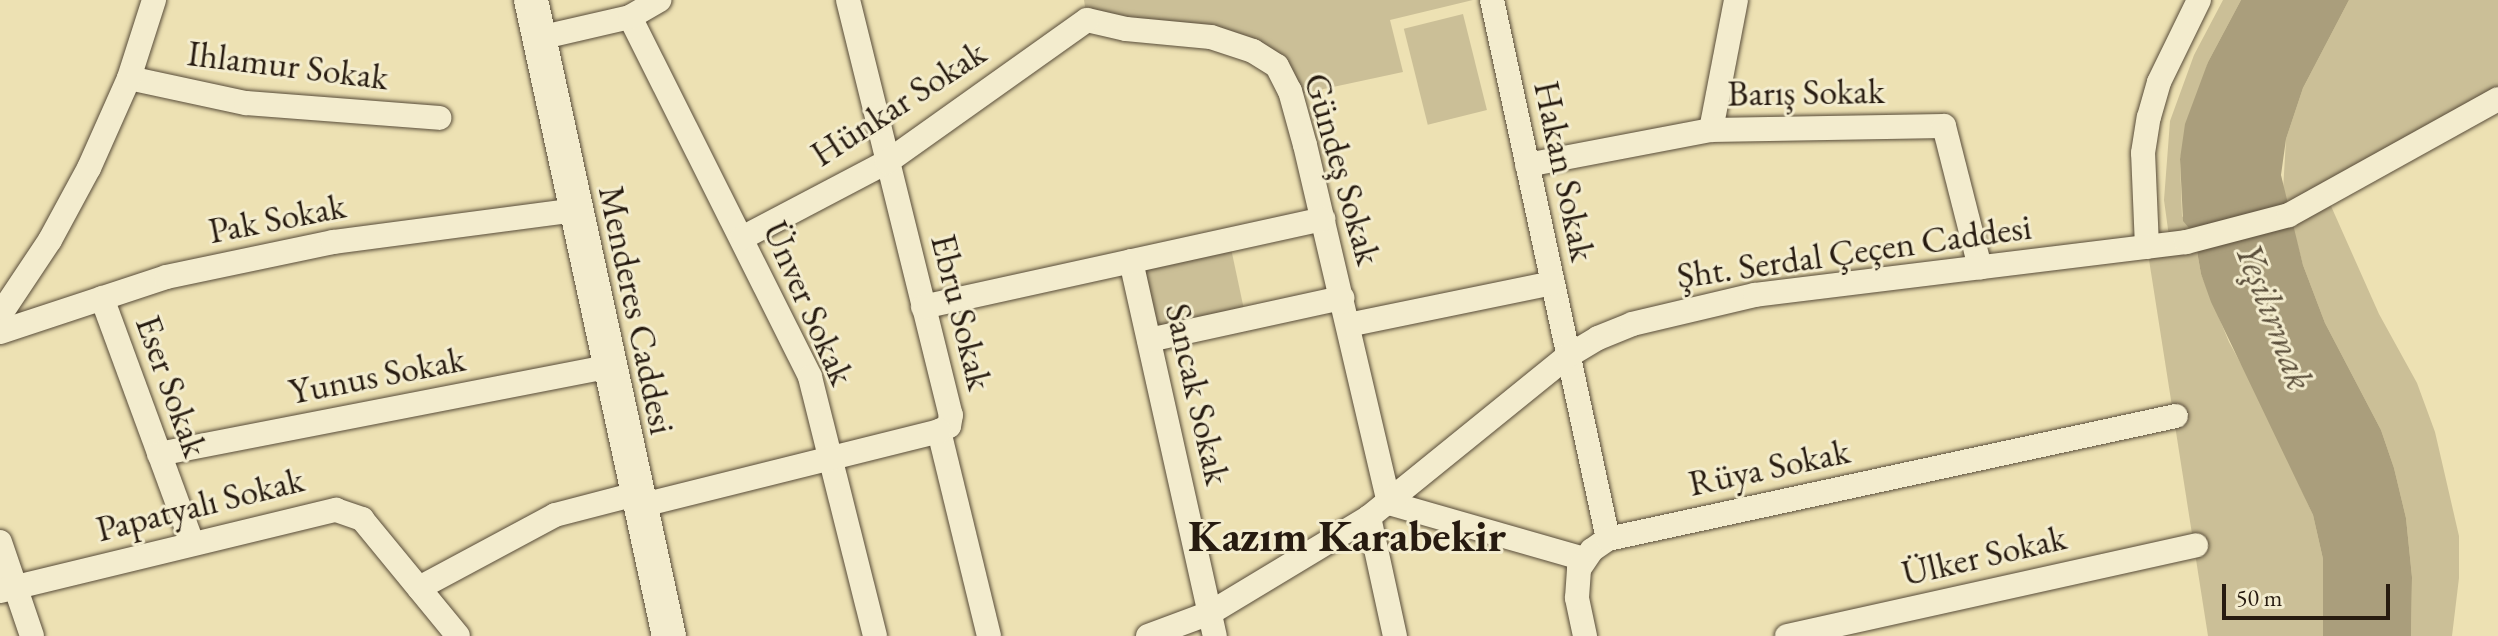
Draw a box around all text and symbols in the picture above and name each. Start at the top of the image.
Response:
street label: Hünkar Sokak [802,30,994,176]
street label: Ihlamur Sokak [185,31,391,99]
street label: Gündeş Sokak [1295,68,1391,270]
street label: Barış Sokak [1727,69,1885,115]
street label: Hakan Sokak [1525,77,1605,265]
street label: Menderes Caddesi [590,182,684,438]
street label: Pak Sokak [205,184,349,252]
street label: Şht. Serdal Çeçen Caddesi [1674,205,2034,297]
street label: Ünver Sokak [754,214,864,392]
street label: Ebru Sokak [922,230,1002,394]
water label: Yeşilırmak [2226,236,2324,396]
street label: Sancak Sokak [1156,299,1240,489]
street label: Eser Sokak [127,309,217,463]
street label: Yunus Sokak [285,337,469,413]
street label: Rüya Sokak [1685,429,1853,505]
street label: Papatyalı Sokak [92,457,308,551]
district label: Kazım Karabekir [1188,510,1506,562]
street label: Ülker Sokak [1898,515,2070,595]
scale bar [2226,568,2394,618]
text: 50 m [2236,582,2283,613]

